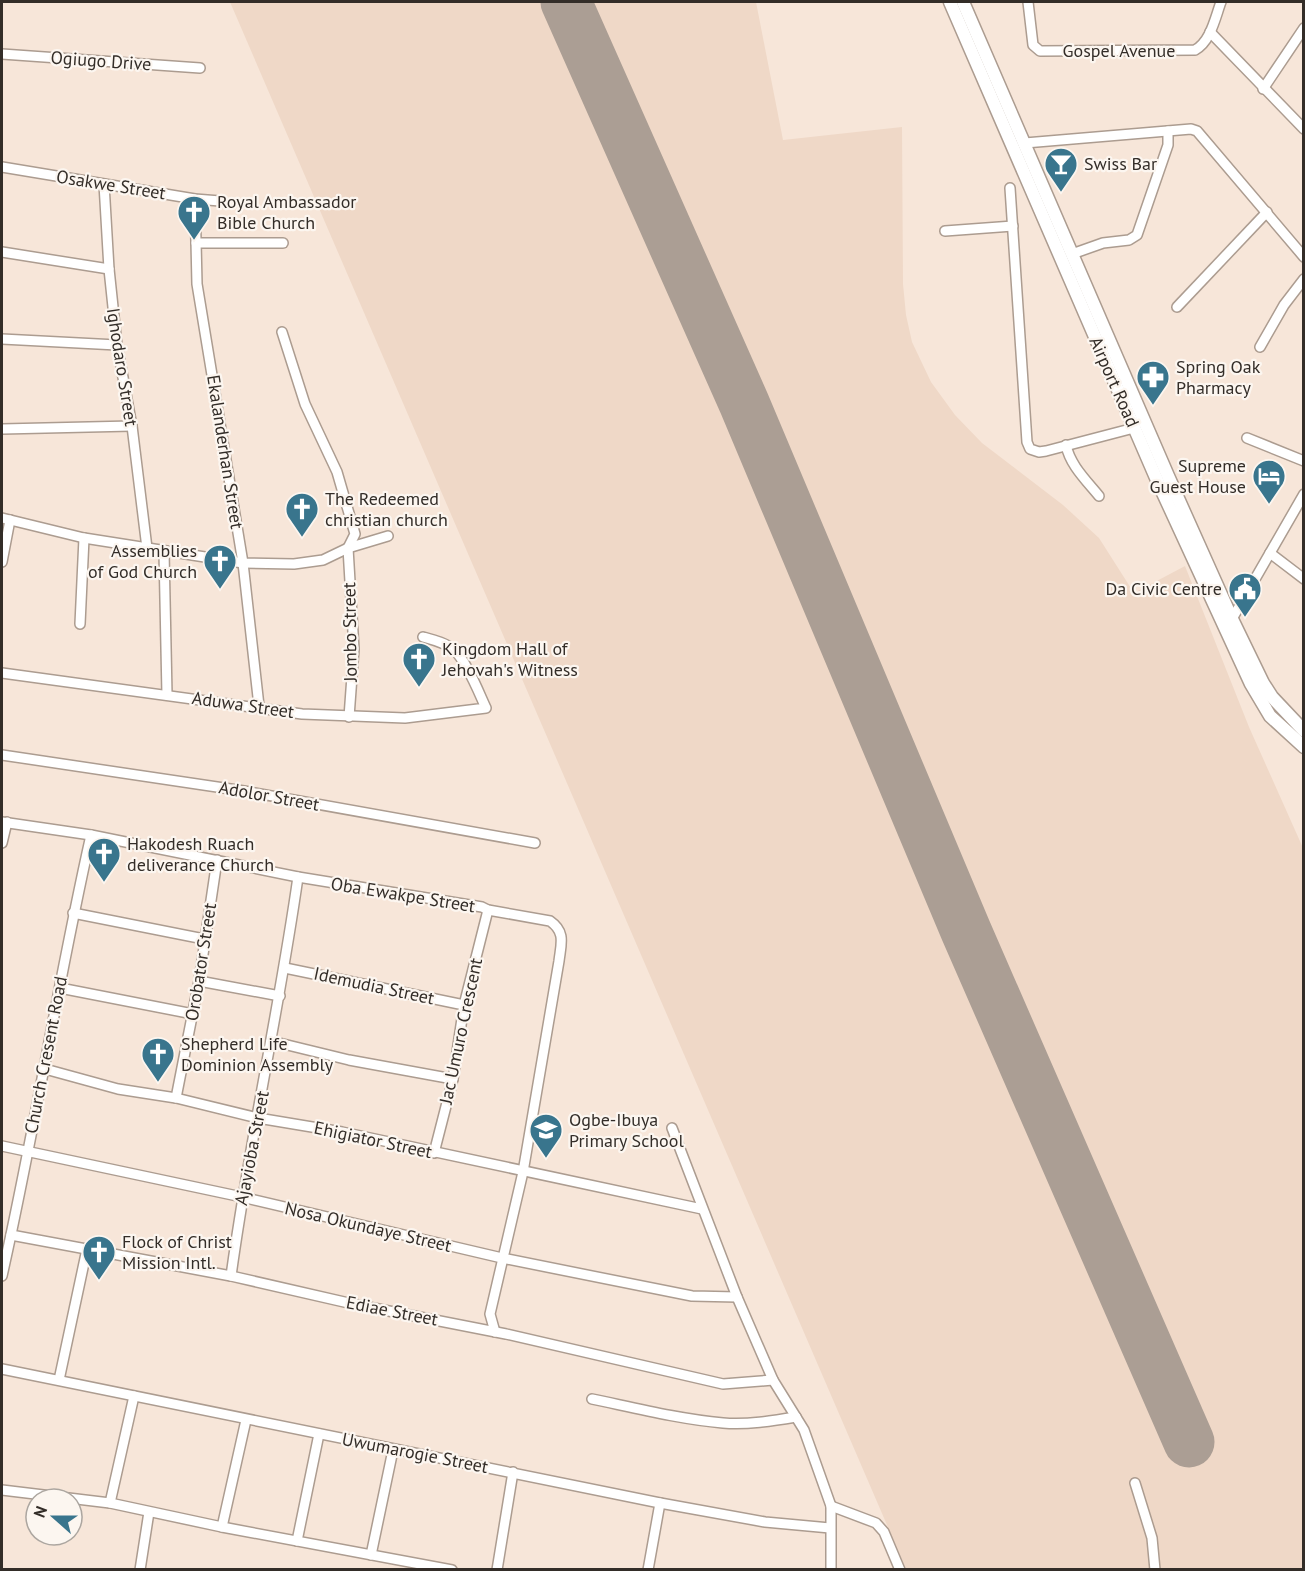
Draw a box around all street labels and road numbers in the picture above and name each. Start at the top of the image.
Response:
street label: Gospel Avenue [1063,39,1175,62]
street label: Ogiugo Drive [50,46,152,75]
street label: Osakwe Street [55,165,167,205]
street label: Ighodaro Street [102,306,143,428]
street label: Airport Road [1084,333,1145,431]
street label: Ekalanderhan Street [202,373,249,531]
street label: Jombo Street [337,582,362,683]
street label: Aduwa Street [191,686,296,723]
street label: Adolor Street [217,775,321,816]
street label: Oba Ewakpe Street [329,872,477,917]
street label: Orobator Street [180,901,221,1023]
street label: Jac Umuro Crescent [434,956,487,1107]
street label: Idemudia Street [312,962,436,1010]
street label: Church Cresent Road [19,974,72,1135]
street label: Ajayioba Street [229,1088,274,1207]
street label: Ehigiator Street [312,1116,434,1163]
street label: Nosa Okundaye Street [283,1196,454,1257]
street label: Ediae Street [344,1290,440,1331]
street label: Uwumarogie Street [340,1427,490,1478]

